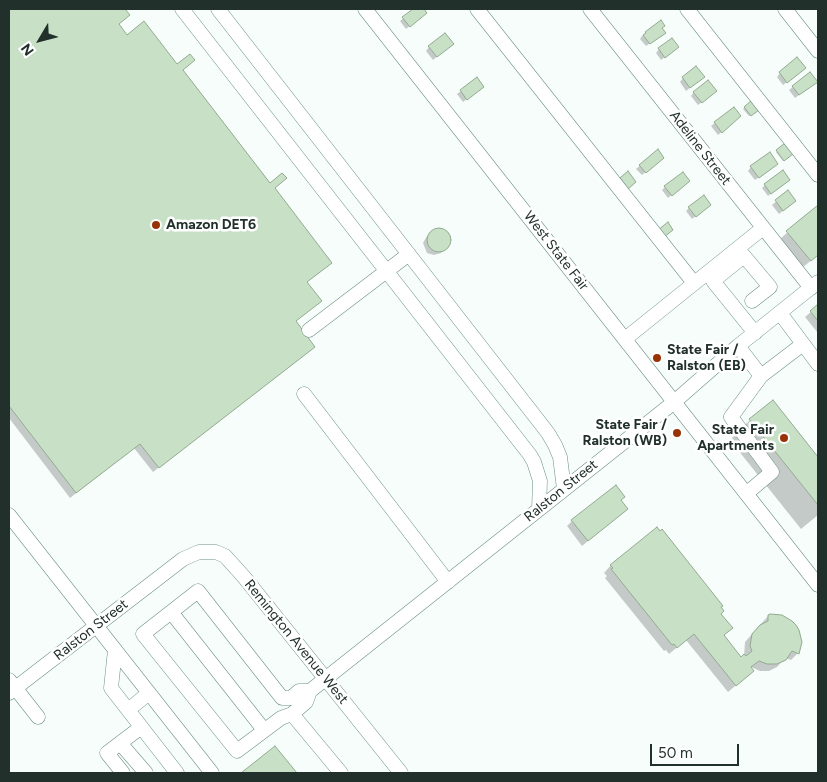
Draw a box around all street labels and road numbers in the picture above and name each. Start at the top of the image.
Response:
street label: Adeline Street [666,107,734,189]
street label: West State Fair [520,208,592,294]
street label: Ralston Street [521,456,601,526]
street label: Remington Avenue West [241,576,351,708]
street label: Ralston Street [51,596,131,664]

